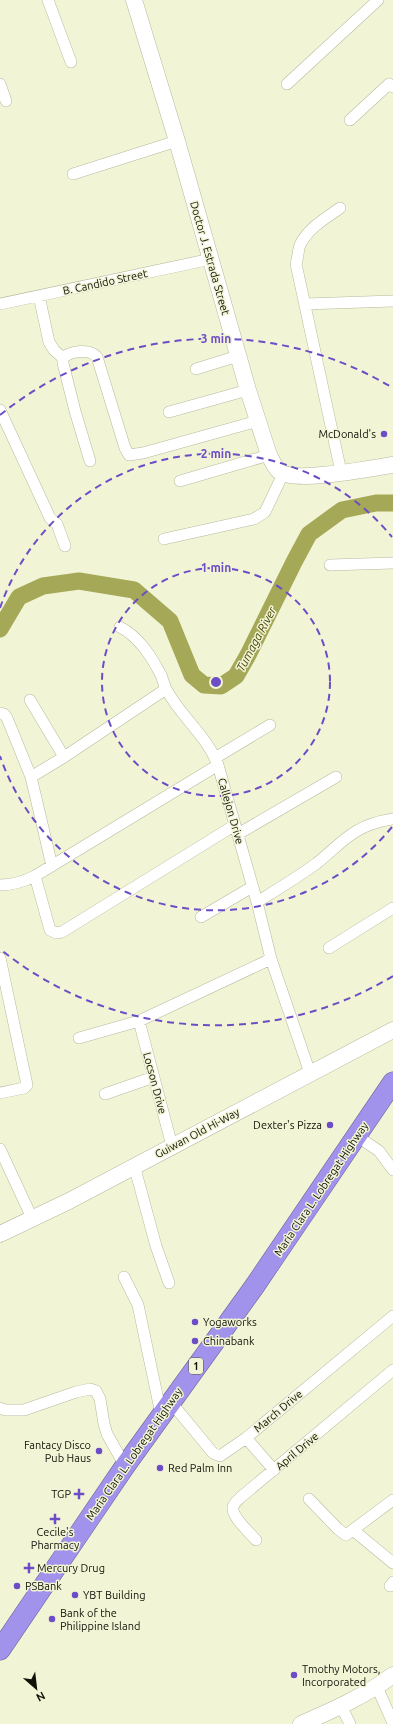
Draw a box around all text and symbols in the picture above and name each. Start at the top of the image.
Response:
street label: Doctor J. Estrada Street [188,200,232,317]
street label: B. Candido Street [62,267,149,297]
text: 3 min [201,332,231,345]
place label: McDonald's [318,428,376,440]
marker: McDonald's [379,429,389,439]
text: 2 min [201,447,231,460]
text: 1 min [201,561,231,574]
water label: Tumaga River [234,604,279,674]
centre of rings [209,675,223,689]
street label: Callejon Drive [216,777,246,845]
street label: Locson Drive [141,1051,169,1115]
street label: Guiwan Old Hi-Way [153,1105,242,1160]
place label: Dexter's Pizza [253,1119,322,1131]
street label: Maria Clara L. Lobregat Highway [272,1119,371,1258]
marker: Dexter's Pizza [325,1120,335,1130]
place label: Yogaworks [203,1316,257,1328]
marker: Yogaworks [190,1317,200,1327]
place label: Chinabank [203,1335,255,1347]
marker: Chinabank [190,1336,200,1346]
road number: 1 [189,1358,203,1374]
street label: Maria Clara L. Lobregat Highway [84,1385,185,1523]
street label: March Drive [251,1387,305,1435]
street label: April Drive [273,1430,321,1472]
place label: Fantacy Disco Pub Haus [24,1439,91,1464]
marker: Fantacy Disco Pub Haus [94,1446,104,1456]
place label: Red Palm Inn [168,1462,232,1474]
marker: Red Palm Inn [155,1463,165,1473]
place label: TGP [51,1488,71,1500]
marker: TGP [74,1489,84,1499]
marker: Cecile's Pharmacy [50,1514,60,1524]
place label: Cecile's Pharmacy [31,1526,80,1551]
place label: Mercury Drug [37,1562,105,1574]
marker: Mercury Drug [24,1563,34,1573]
place label: PSBank [25,1580,62,1592]
marker: PSBank [12,1581,22,1591]
place label: YBT Building [83,1589,146,1601]
marker: YBT Building [70,1590,80,1600]
place label: Bank of the Philippine Island [60,1607,140,1632]
marker: Bank of the Philippine Island [47,1614,57,1624]
place label: Tmothy Motors, Incorporated [302,1663,381,1688]
north arrow [16,1668,56,1708]
marker: Tmothy Motors, Incorporated [289,1670,299,1680]
text: N [34,1690,47,1704]

